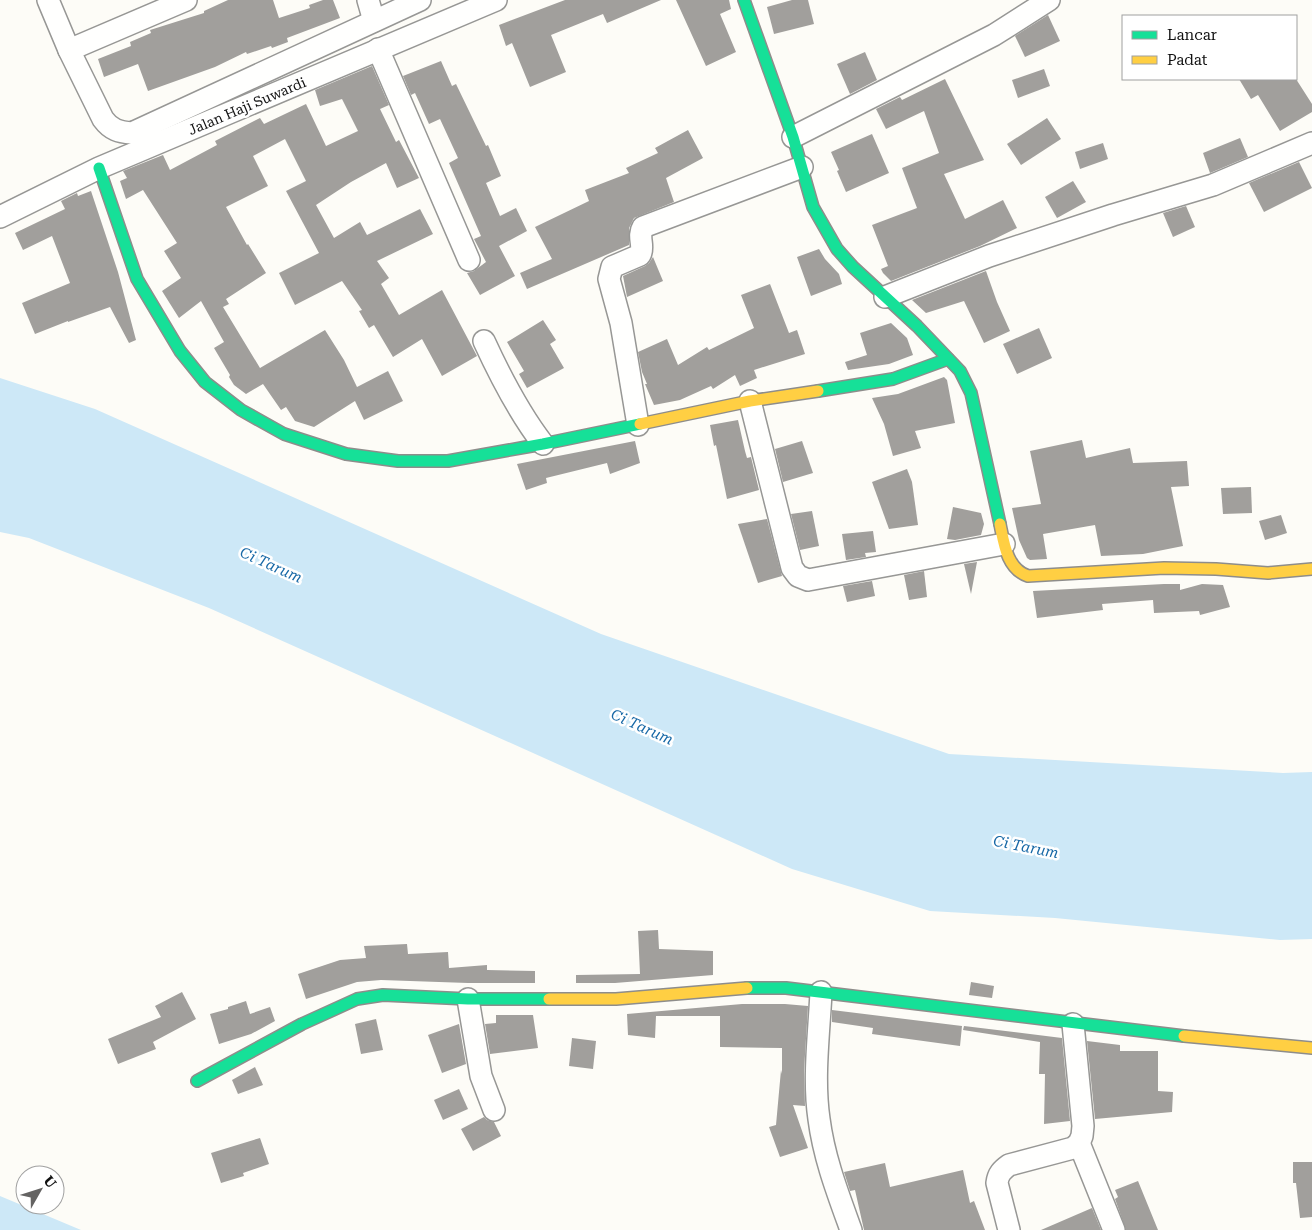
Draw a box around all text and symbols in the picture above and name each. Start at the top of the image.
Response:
legend [1122,15,1297,80]
text: Lancar [1167,26,1217,44]
text: Padat [1167,51,1208,69]
street label: Jalan Haji Suwardi [186,74,309,138]
water label: Ci Tarum [237,543,305,587]
water label: Ci Tarum [608,705,676,749]
water label: Ci Tarum [992,832,1060,862]
north arrow [15,1165,65,1215]
text: U [40,1173,60,1191]

